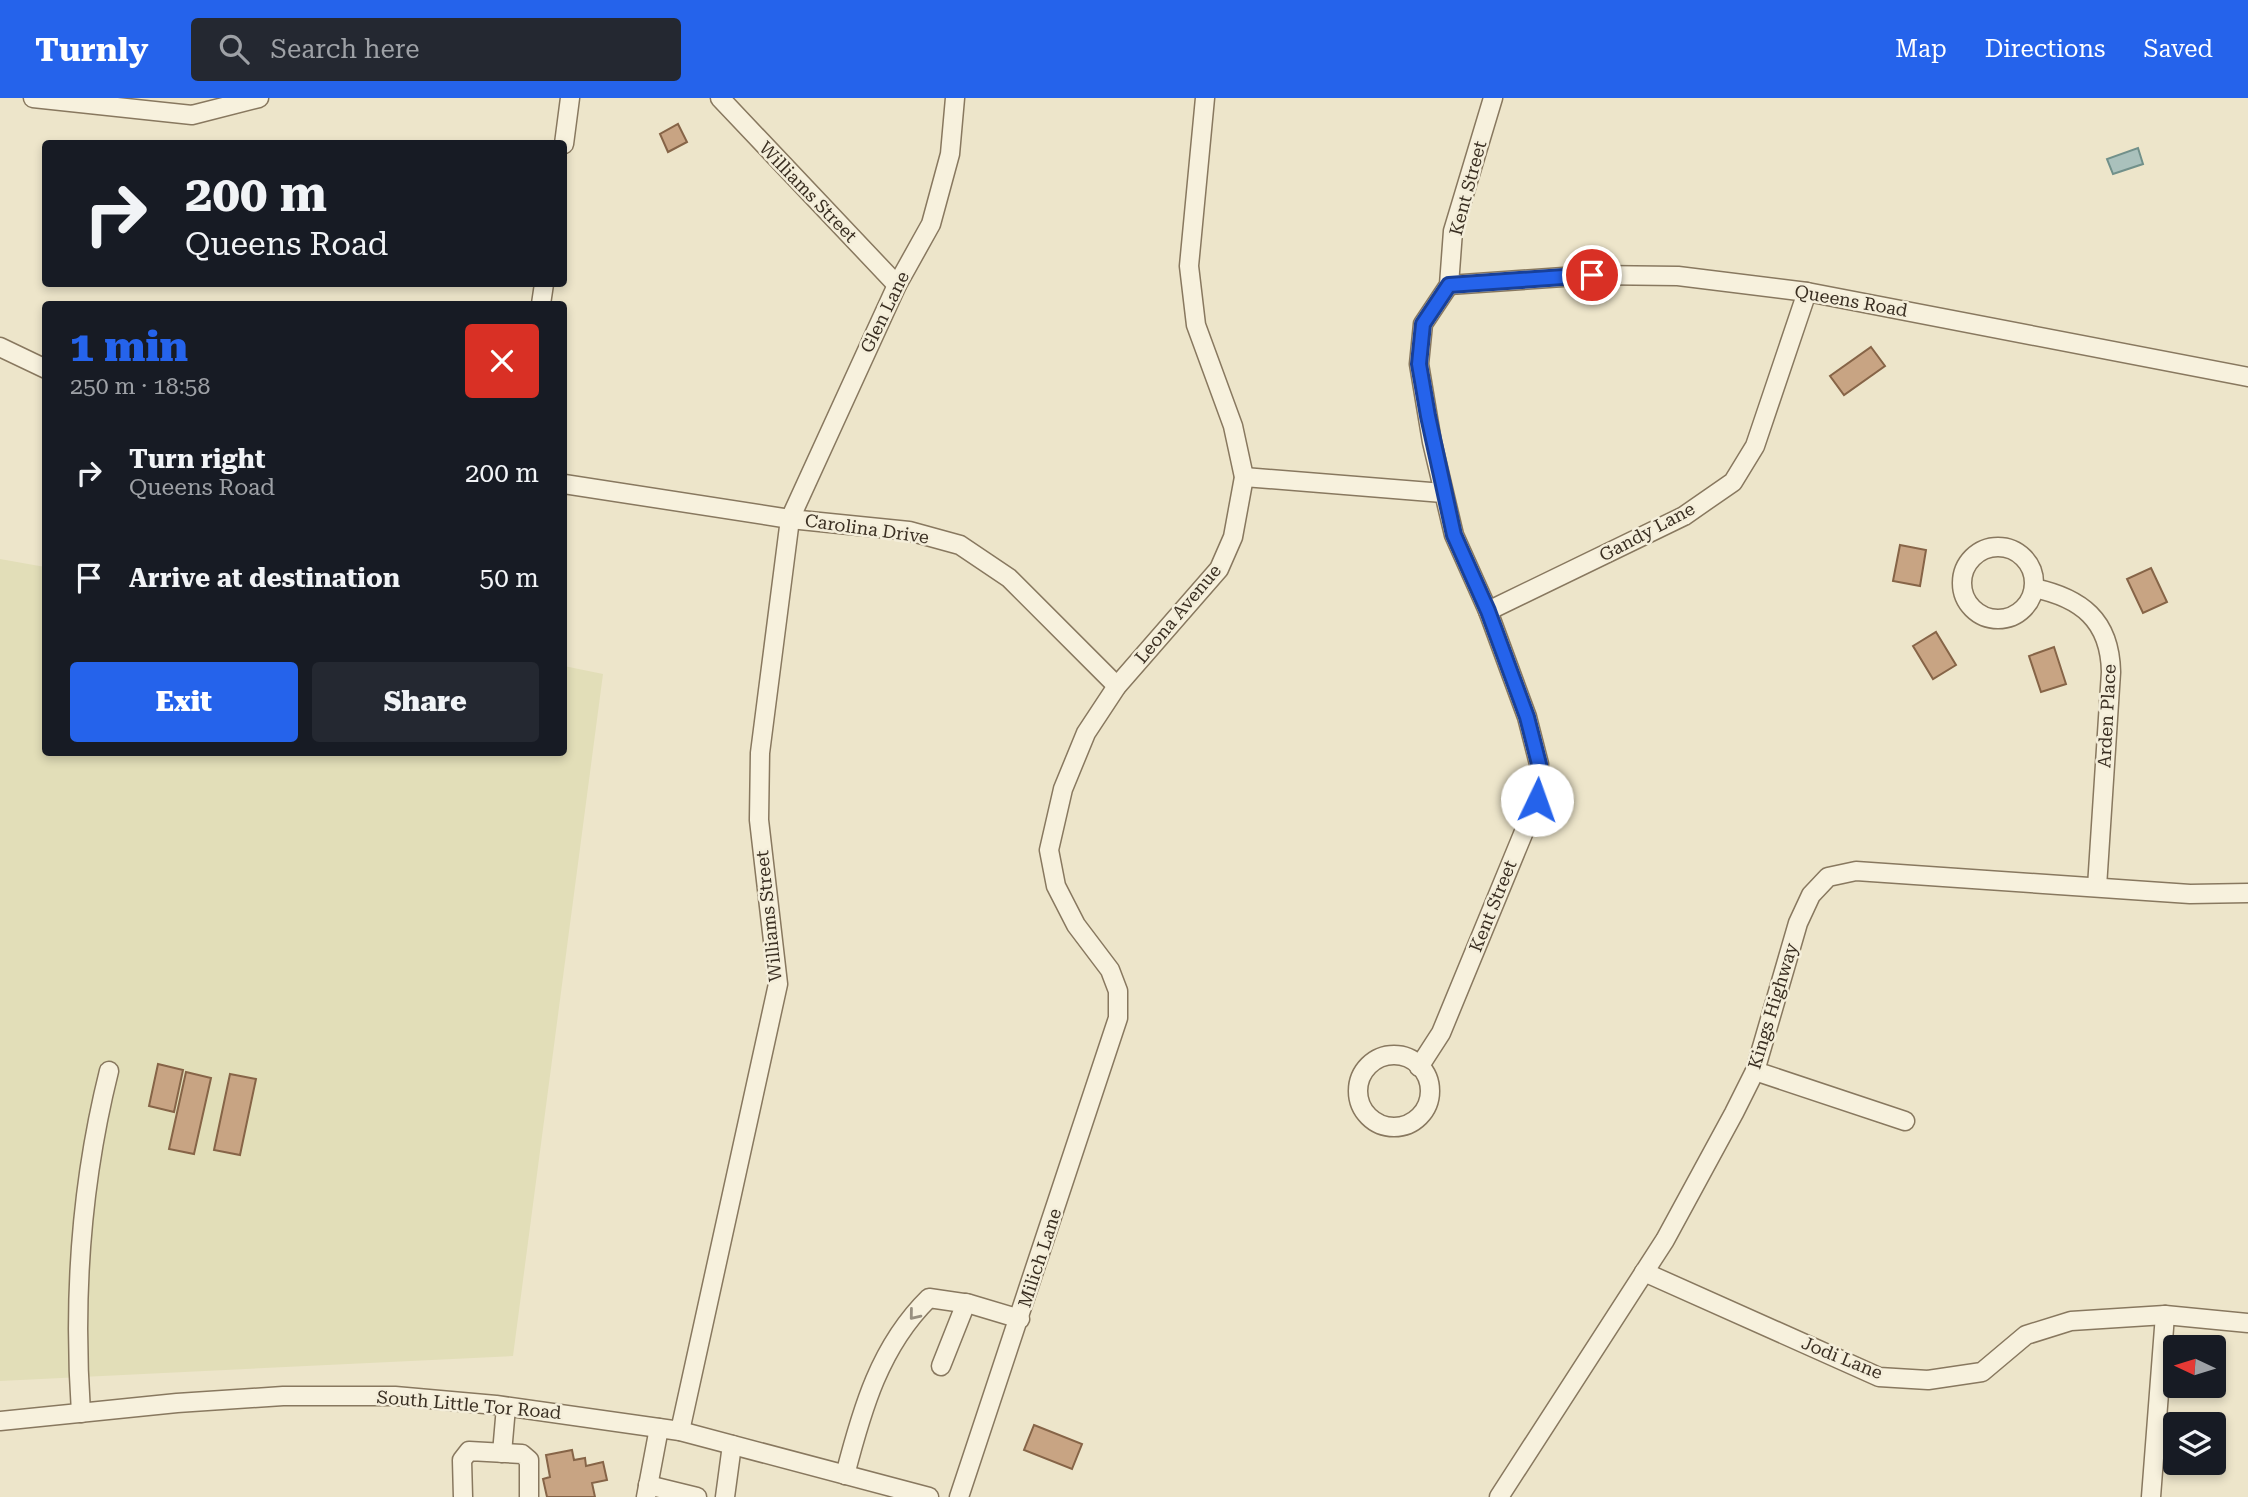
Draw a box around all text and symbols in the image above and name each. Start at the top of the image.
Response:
search box [191,18,681,81]
text: Turnly [35,30,149,69]
icon: search [215,30,253,68]
text: Search here [271,34,419,64]
text: Map [1895,35,1947,63]
text: Directions [1985,35,2105,63]
text: Saved [2143,35,2213,63]
street label: Williams Street [755,137,862,247]
street label: Kent Street [1445,138,1490,238]
text: 200 m [185,166,327,223]
icon: right [70,168,161,259]
text: Queens Road [185,225,388,263]
pin [1562,245,1622,305]
icon: arrive [1573,256,1611,294]
street label: Glen Lane [856,267,913,356]
street label: Queens Road [1793,280,1910,321]
text: 1 min [70,322,188,371]
button: close [465,324,539,398]
text: 250 m · 18:58 [70,373,210,400]
text: Turn right [129,444,265,474]
icon: right [70,454,108,492]
text: 200 m [465,458,539,488]
text: Queens Road [129,474,275,501]
street label: Gandy Lane [1596,498,1698,565]
street label: Carolina Drive [804,509,931,548]
icon: arrive [70,559,108,597]
street label: Leona Avenue [1130,560,1225,667]
text: Arrive at destination [129,563,400,593]
text: 50 m [480,563,539,593]
button: Exit [70,662,298,742]
button: Share [312,662,539,742]
street label: Arden Place [2093,663,2120,768]
position arrow [1500,763,1574,837]
street label: Williams Street [751,849,786,983]
street label: Kent Street [1465,857,1521,955]
street label: Kings Highway [1743,940,1802,1071]
street label: Milich Lane [1014,1206,1065,1310]
one-way arrow [909,1308,922,1320]
street label: Jodi Lane [1799,1332,1886,1383]
north arrow [2163,1335,2226,1398]
map controls [2163,1335,2226,1475]
street label: South Little Tor Road [376,1386,563,1423]
button: layers [2163,1412,2226,1475]

